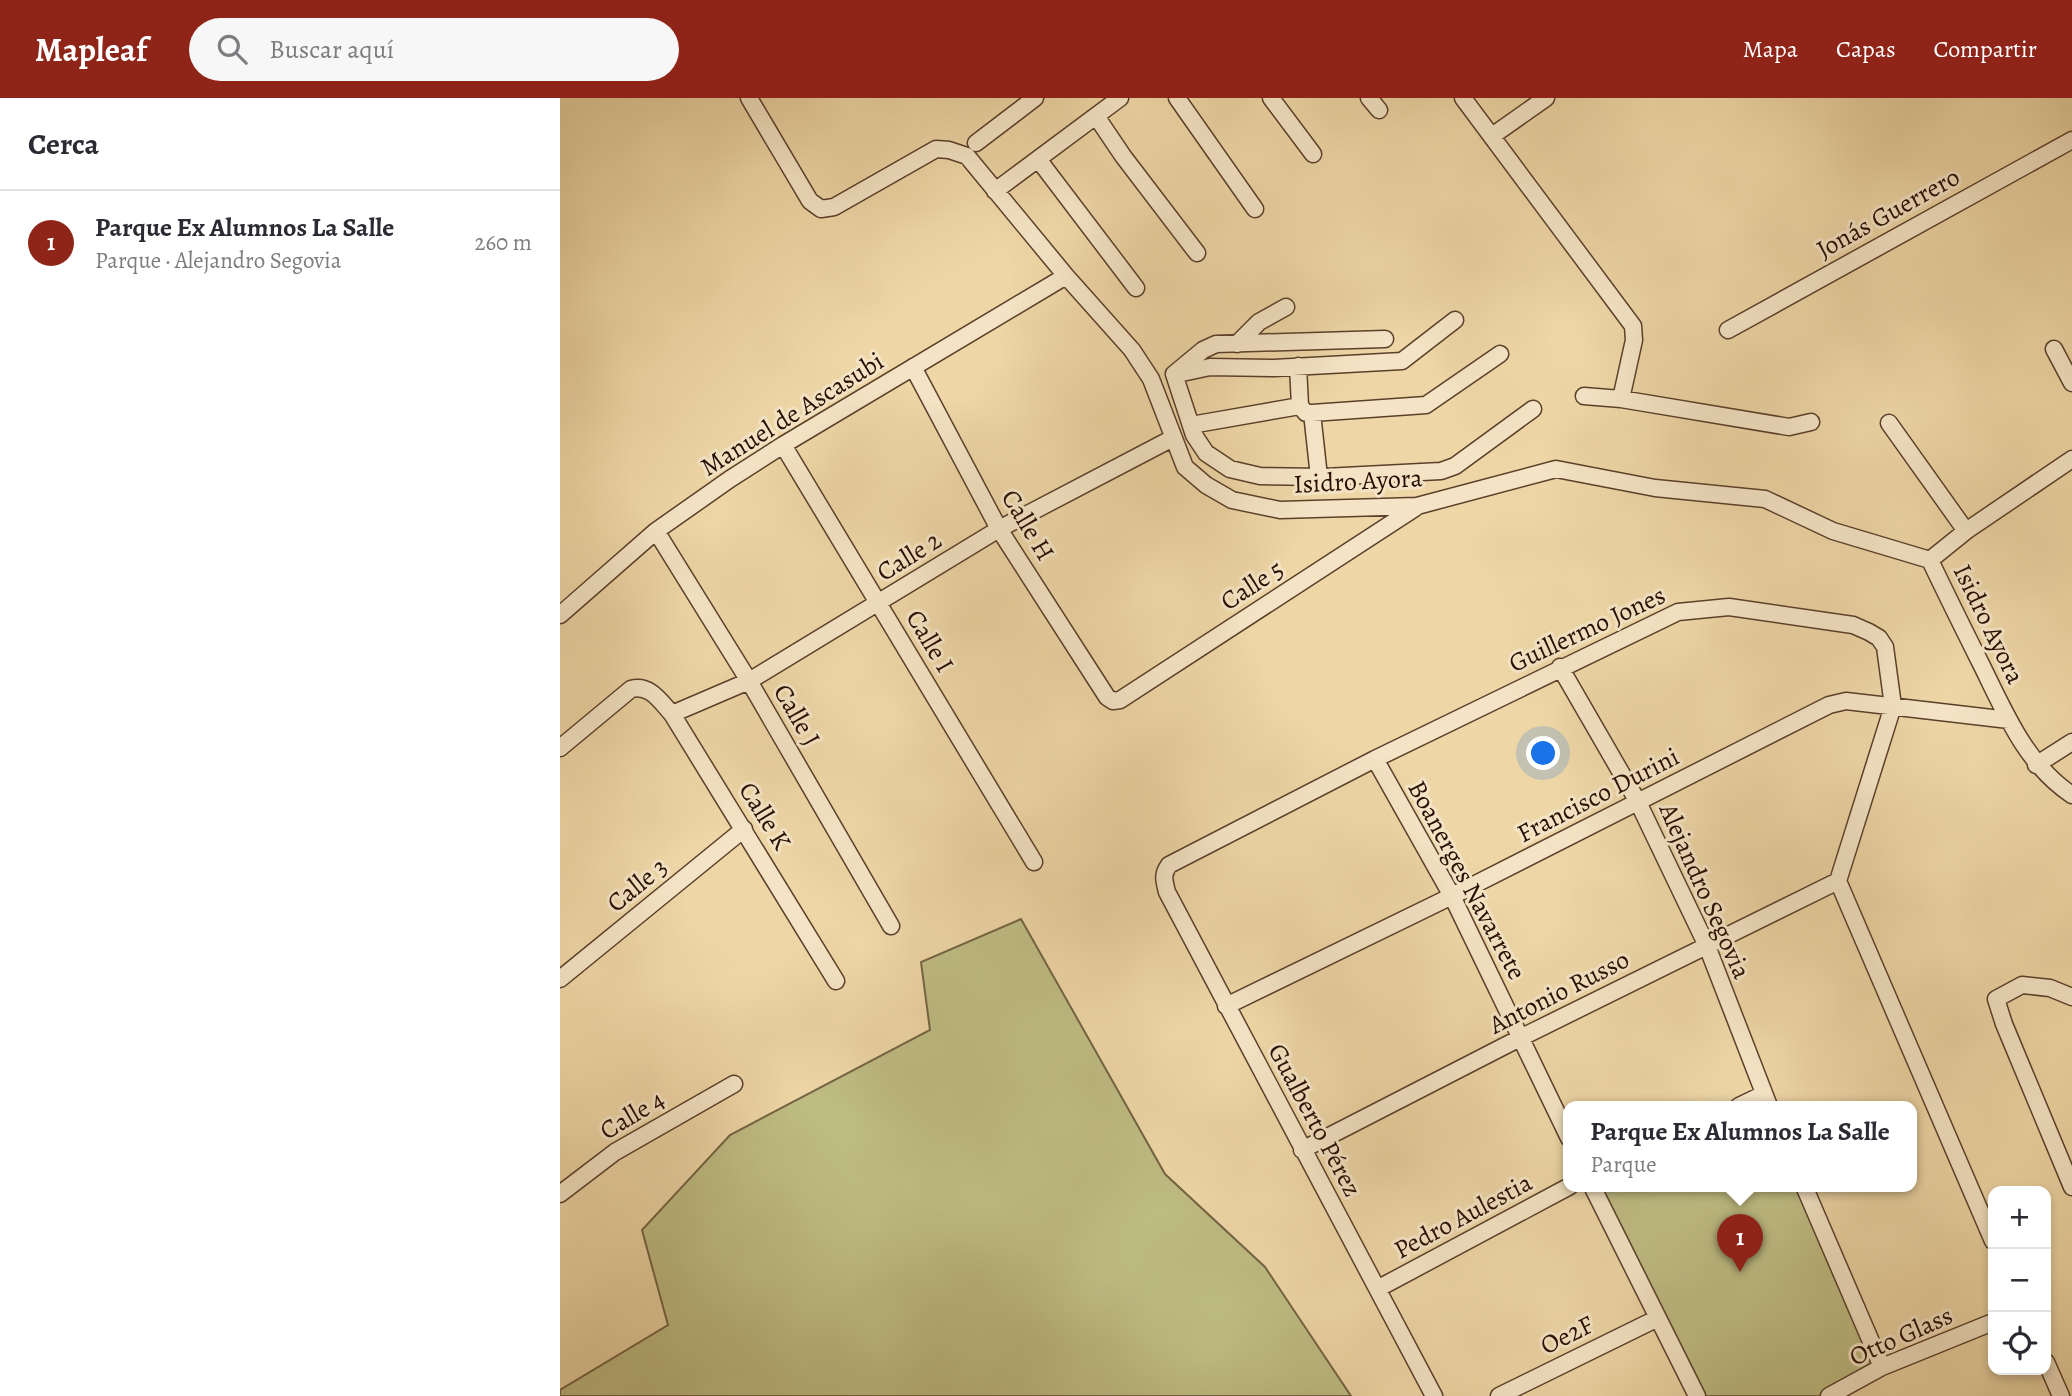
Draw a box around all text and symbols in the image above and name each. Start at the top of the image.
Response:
search box [189,18,679,81]
text: Mapleaf [35,27,147,72]
icon: search [213,30,251,68]
text: Buscar aquí [269,32,394,67]
text: Mapa [1743,33,1798,65]
text: Capas [1836,33,1896,65]
text: Compartir [1934,33,2037,65]
text: Cerca [28,124,99,164]
street label: Jonás Guerrero [1810,159,1966,267]
text: Parque Ex Alumnos La Salle [95,210,394,245]
text: 1 [47,227,55,258]
text: 260 m [474,227,532,258]
text: Parque · Alejandro Segovia [95,245,342,276]
street label: Manuel de Ascasubi [694,344,890,484]
street label: Isidro Ayora [1293,460,1423,502]
street label: Calle H [993,483,1063,567]
street label: Calle 2 [870,523,948,589]
street label: Calle 5 [1214,552,1290,618]
street label: Isidro Ayora [1945,558,2033,690]
street label: Guillermo Jones [1503,577,1671,681]
street label: Calle I [898,603,962,679]
street label: Calle J [765,678,829,752]
your location [1526,736,1560,770]
street label: Francisco Durini [1511,739,1685,851]
street label: Boanerges Navarrete [1400,774,1534,986]
street label: Calle K [730,775,800,857]
street label: Alejandro Segovia [1650,797,1759,984]
street label: Calle 3 [599,850,675,920]
street label: Antonio Russo [1482,942,1635,1043]
street label: Gualberto Pérez [1260,1037,1370,1203]
street label: Calle 4 [593,1082,671,1148]
popup [1563,1101,1917,1192]
text: Parque Ex Alumnos La Salle [1590,1114,1890,1149]
text: Parque [1590,1149,1656,1180]
street label: Pedro Aulestia [1388,1165,1538,1267]
map controls [1988,1186,2051,1375]
button: + [1988,1186,2051,1249]
pin: 1 [1717,1214,1763,1272]
button: − [1988,1249,2051,1312]
street label: Otto Glass [1844,1298,1958,1374]
street label: Oe2F [1534,1307,1600,1363]
button: locate [1988,1312,2051,1375]

